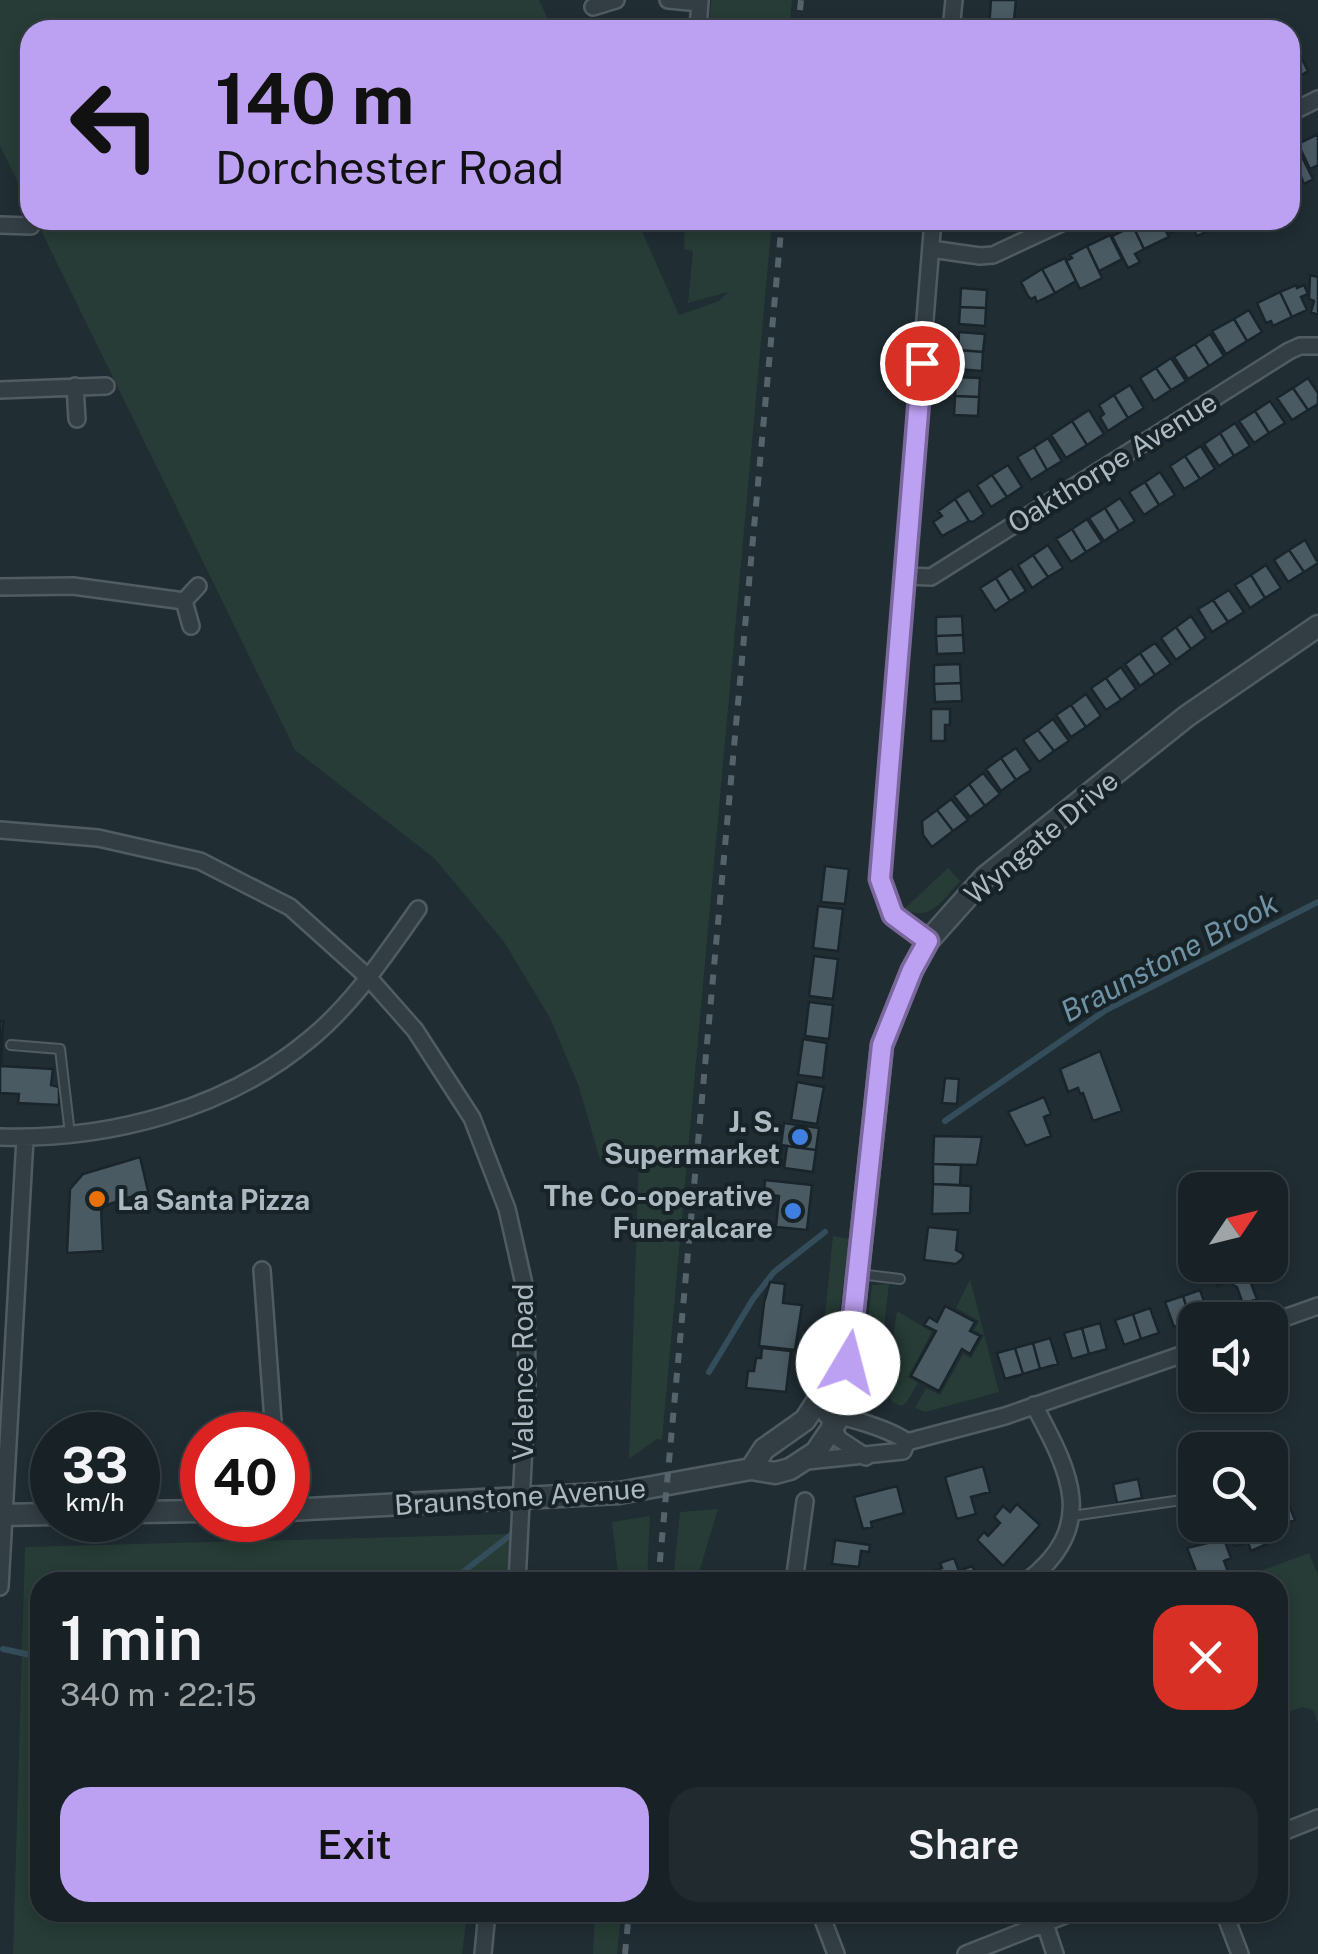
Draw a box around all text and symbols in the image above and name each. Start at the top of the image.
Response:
text: 140 m [215,57,414,140]
icon: left [50,60,180,190]
text: Dorchester Road [215,141,564,194]
pin [880,321,965,406]
icon: arrive [895,336,950,391]
street label: Oakthorpe Avenue [1001,384,1223,540]
street label: Wyngate Drive [958,763,1124,911]
water label: Braunstone Brook [1054,884,1284,1029]
place label: J. S. Supermarket [604,1105,780,1170]
marker: J. S. Supermarket [789,1126,811,1148]
north arrow [1178,1172,1288,1282]
map controls [1178,1172,1288,1542]
place label: The Co-operative Funeralcare [544,1179,773,1244]
place label: La Santa Pizza [117,1183,310,1216]
marker: La Santa Pizza [86,1188,108,1210]
marker: The Co-operative Funeralcare [782,1200,804,1222]
street label: Valence Road [506,1284,539,1460]
button: sound [1178,1302,1288,1412]
position arrow [796,1311,900,1415]
speed limit sign: 40 [180,1412,310,1542]
button: search [1178,1432,1288,1542]
text: 33 [62,1435,128,1494]
street label: Braunstone Avenue [393,1471,647,1521]
text: km/h [66,1487,124,1517]
text: 1 min [60,1603,203,1674]
button: close [1153,1605,1258,1710]
text: 340 m · 22:15 [60,1676,257,1713]
button: Exit [60,1787,649,1902]
button: Share [669,1787,1258,1902]

